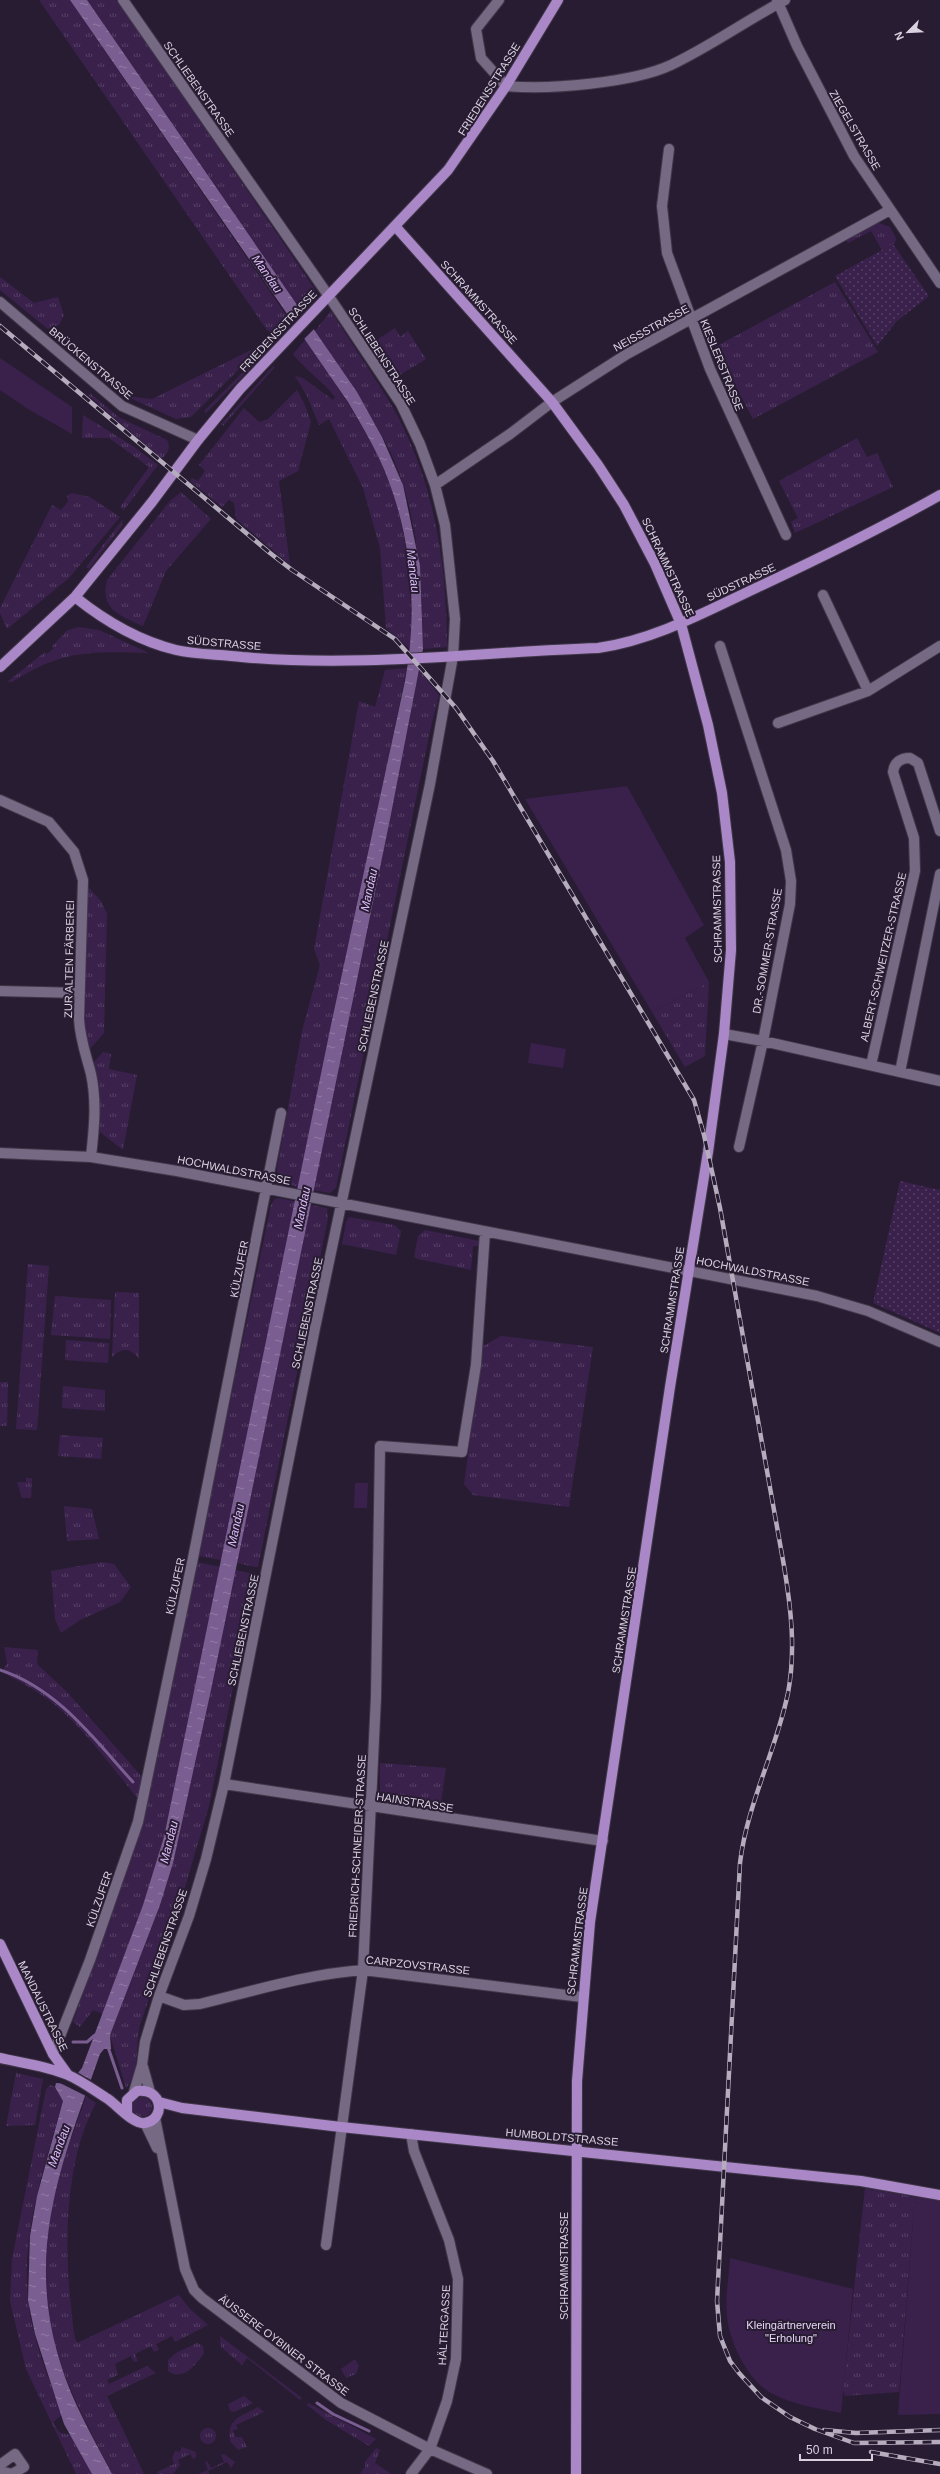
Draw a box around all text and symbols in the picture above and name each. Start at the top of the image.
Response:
north arrow [888,12,928,52]
text: N [892,30,906,42]
street label: SCHLIEBENSTRASSE [161,39,237,139]
street label: FRIEDENSSTRASSE [456,40,522,138]
street label: ZIEGELSTRASSE [827,88,883,172]
water label: Mandau [249,252,285,296]
street label: SCHRAMMSTRASSE [438,258,520,346]
street label: FRIEDENSSTRASSE [237,288,319,374]
street label: NEISSSTRASSE [611,302,691,354]
street label: SCHLIEBENSTRASSE [346,305,418,407]
street label: KIESLERSTRASSE [698,317,746,413]
street label: BRÜCKENSTRASSE [47,325,135,401]
street label: SCHRAMMSTRASSE [640,515,696,619]
water label: Mandau [403,549,423,594]
street label: SÜDSTRASSE [705,561,777,603]
street label: SÜDSTRASSE [186,634,262,652]
street label: SCHRAMMSTRASSE [710,855,724,963]
water label: Mandau [358,867,380,913]
street label: ALBERT-SCHWEITZER-STRASSE [858,871,908,1043]
street label: DR.-SOMMER-STRASSE [750,887,784,1015]
street label: ZUR ALTEN FÄRBEREI [62,900,76,1018]
street label: SCHLIEBENSTRASSE [355,939,391,1053]
street label: HOCHWALDSTRASSE [176,1153,292,1187]
water label: Mandau [291,1185,313,1231]
street label: KÜLZUFER [228,1239,250,1299]
street label: SCHRAMMSTRASSE [658,1246,686,1354]
street label: HOCHWALDSTRASSE [695,1254,811,1288]
street label: SCHLIEBENSTRASSE [289,1256,325,1370]
water label: Mandau [225,1502,247,1548]
street label: KÜLZUFER [163,1556,187,1616]
street label: SCHRAMMSTRASSE [610,1566,638,1674]
street label: SCHLIEBENSTRASSE [225,1573,261,1687]
street label: FRIEDRICH-SCHNEIDER-STRASSE [346,1754,368,1938]
street label: HAINSTRASSE [376,1790,454,1814]
water label: Mandau [157,1819,181,1865]
street label: KÜLZUFER [84,1870,114,1928]
street label: SCHLIEBENSTRASSE [141,1887,189,1999]
street label: SCHRAMMSTRASSE [564,1887,590,1995]
street label: CARPZOVSTRASSE [365,1954,471,1976]
street label: MANDAUSTRASSE [16,1959,70,2053]
water label: Mandau [45,2123,73,2169]
street label: HUMBOLDTSTRASSE [505,2126,619,2148]
street label: SCHRAMMSTRASSE [558,2212,570,2320]
street label: HÄLTERGASSE [436,2284,452,2366]
street label: ÄUSSERE OYBINER STRASSE [217,2292,351,2398]
park label: Kleingärtnerverein "Erholung" [746,2319,836,2344]
scale bar [800,2436,872,2462]
text: 50 m [806,2443,833,2457]

